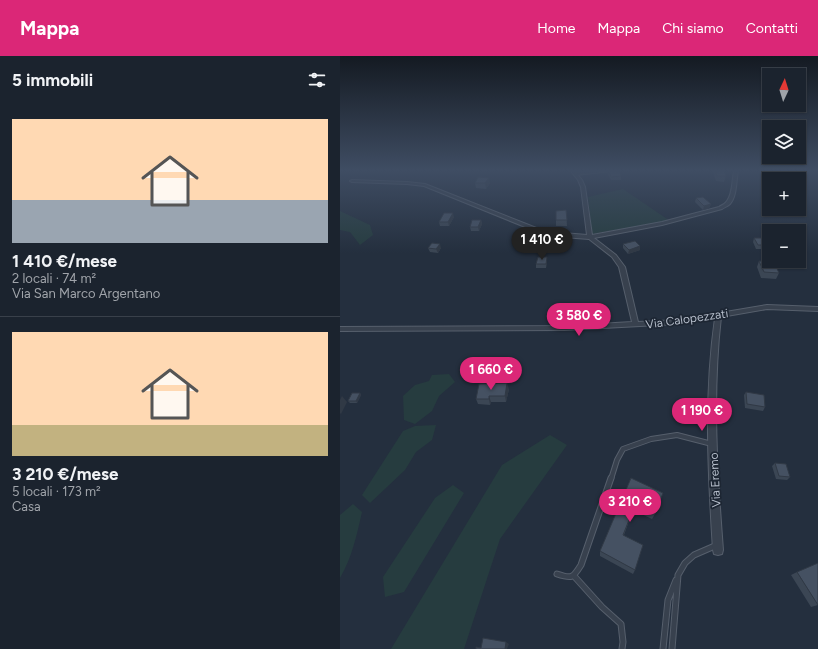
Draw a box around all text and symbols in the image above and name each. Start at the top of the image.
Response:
text: Mappa [20,17,79,40]
text: Home [537,20,576,37]
text: Mappa [598,20,640,37]
text: Chi siamo [662,20,724,37]
text: Contatti [746,20,798,37]
north arrow [762,68,806,112]
map controls [762,68,806,268]
icon: filters [306,69,328,91]
text: 5 immobili [12,70,93,90]
button: layers [762,120,806,164]
icon: home [134,145,206,217]
button: + [762,172,806,216]
button: − [762,224,806,268]
pin: 1 410 € [505,227,579,261]
text: 1 410 € [521,232,563,247]
text: 1 410 €/mese [12,251,117,271]
text: 2 locali · 74 m² [12,271,96,286]
text: Via San Marco Argentano [12,286,160,301]
pin: 3 580 € [542,303,616,337]
street label: Via Calopezzati [645,306,729,332]
text: 3 580 € [556,308,602,323]
pin: 1 660 € [454,357,528,391]
icon: home [134,358,206,430]
text: 1 660 € [469,362,513,377]
pin: 1 190 € [665,398,739,432]
text: 1 190 € [681,403,723,418]
street label: Via Eremo [707,452,723,508]
text: 3 210 €/mese [12,464,118,484]
text: 5 locali · 173 m² [12,484,101,499]
pin: 3 210 € [593,489,667,523]
text: 3 210 € [608,494,652,509]
text: Casa [12,499,41,514]

